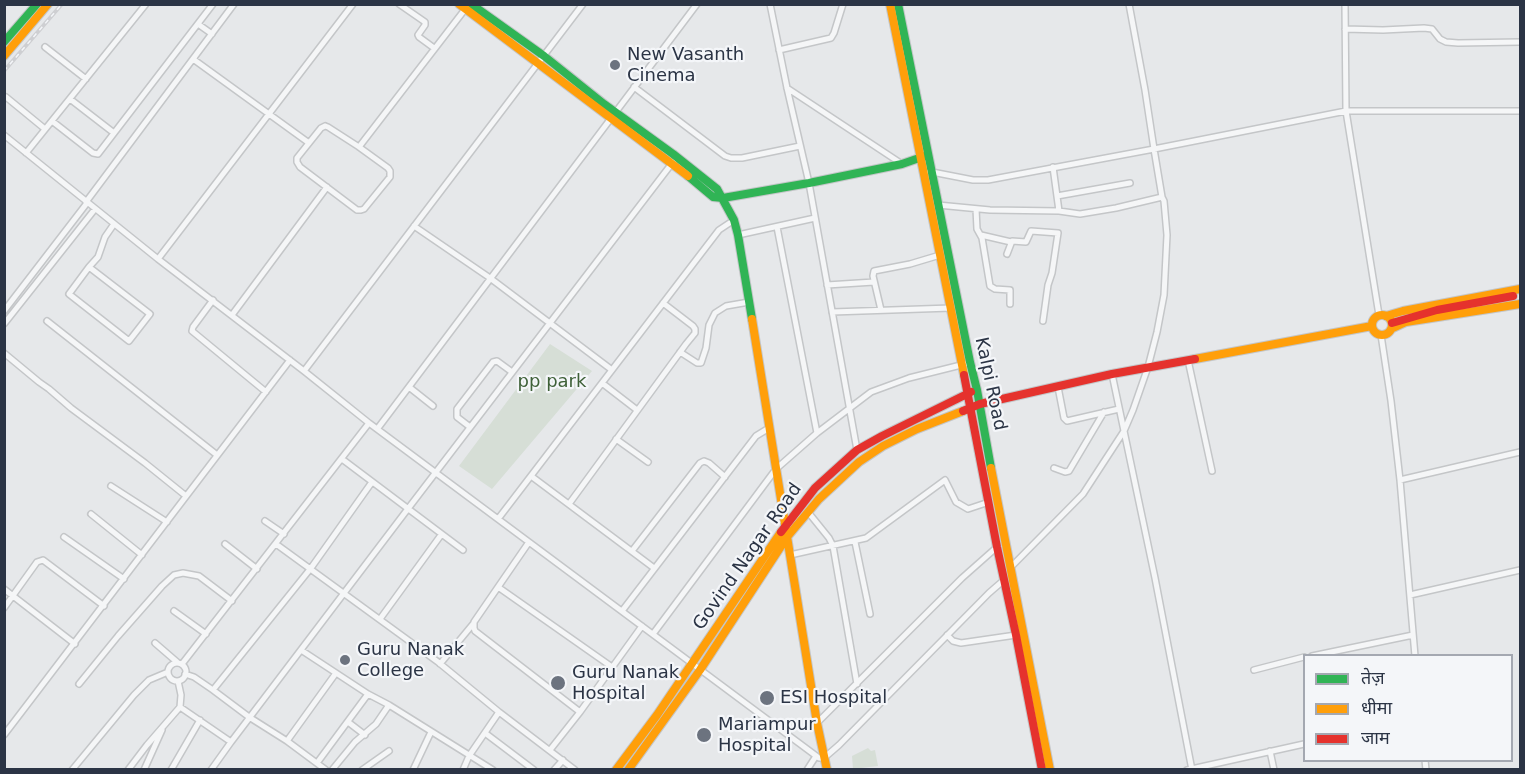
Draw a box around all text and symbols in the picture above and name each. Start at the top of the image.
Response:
place label: New Vasanth Cinema [627,44,744,86]
marker: New Vasanth Cinema [608,58,622,72]
street label: Kalpi Road [970,335,1010,433]
park label: pp park [518,371,586,393]
street label: Govind Nagar Road [689,479,807,635]
place label: Guru Nanak College [357,639,464,682]
marker: Guru Nanak College [338,653,352,667]
legend [1303,654,1513,762]
place label: Guru Nanak Hospital [572,662,679,704]
text: तेज़ [1361,667,1385,688]
marker: Guru Nanak Hospital [549,674,567,692]
place label: ESI Hospital [780,687,887,709]
marker: ESI Hospital [758,689,776,707]
text: धीमा [1361,697,1392,718]
place label: Mariampur Hospital [718,714,816,756]
marker: Mariampur Hospital [695,726,713,744]
text: जाम [1361,727,1390,748]

